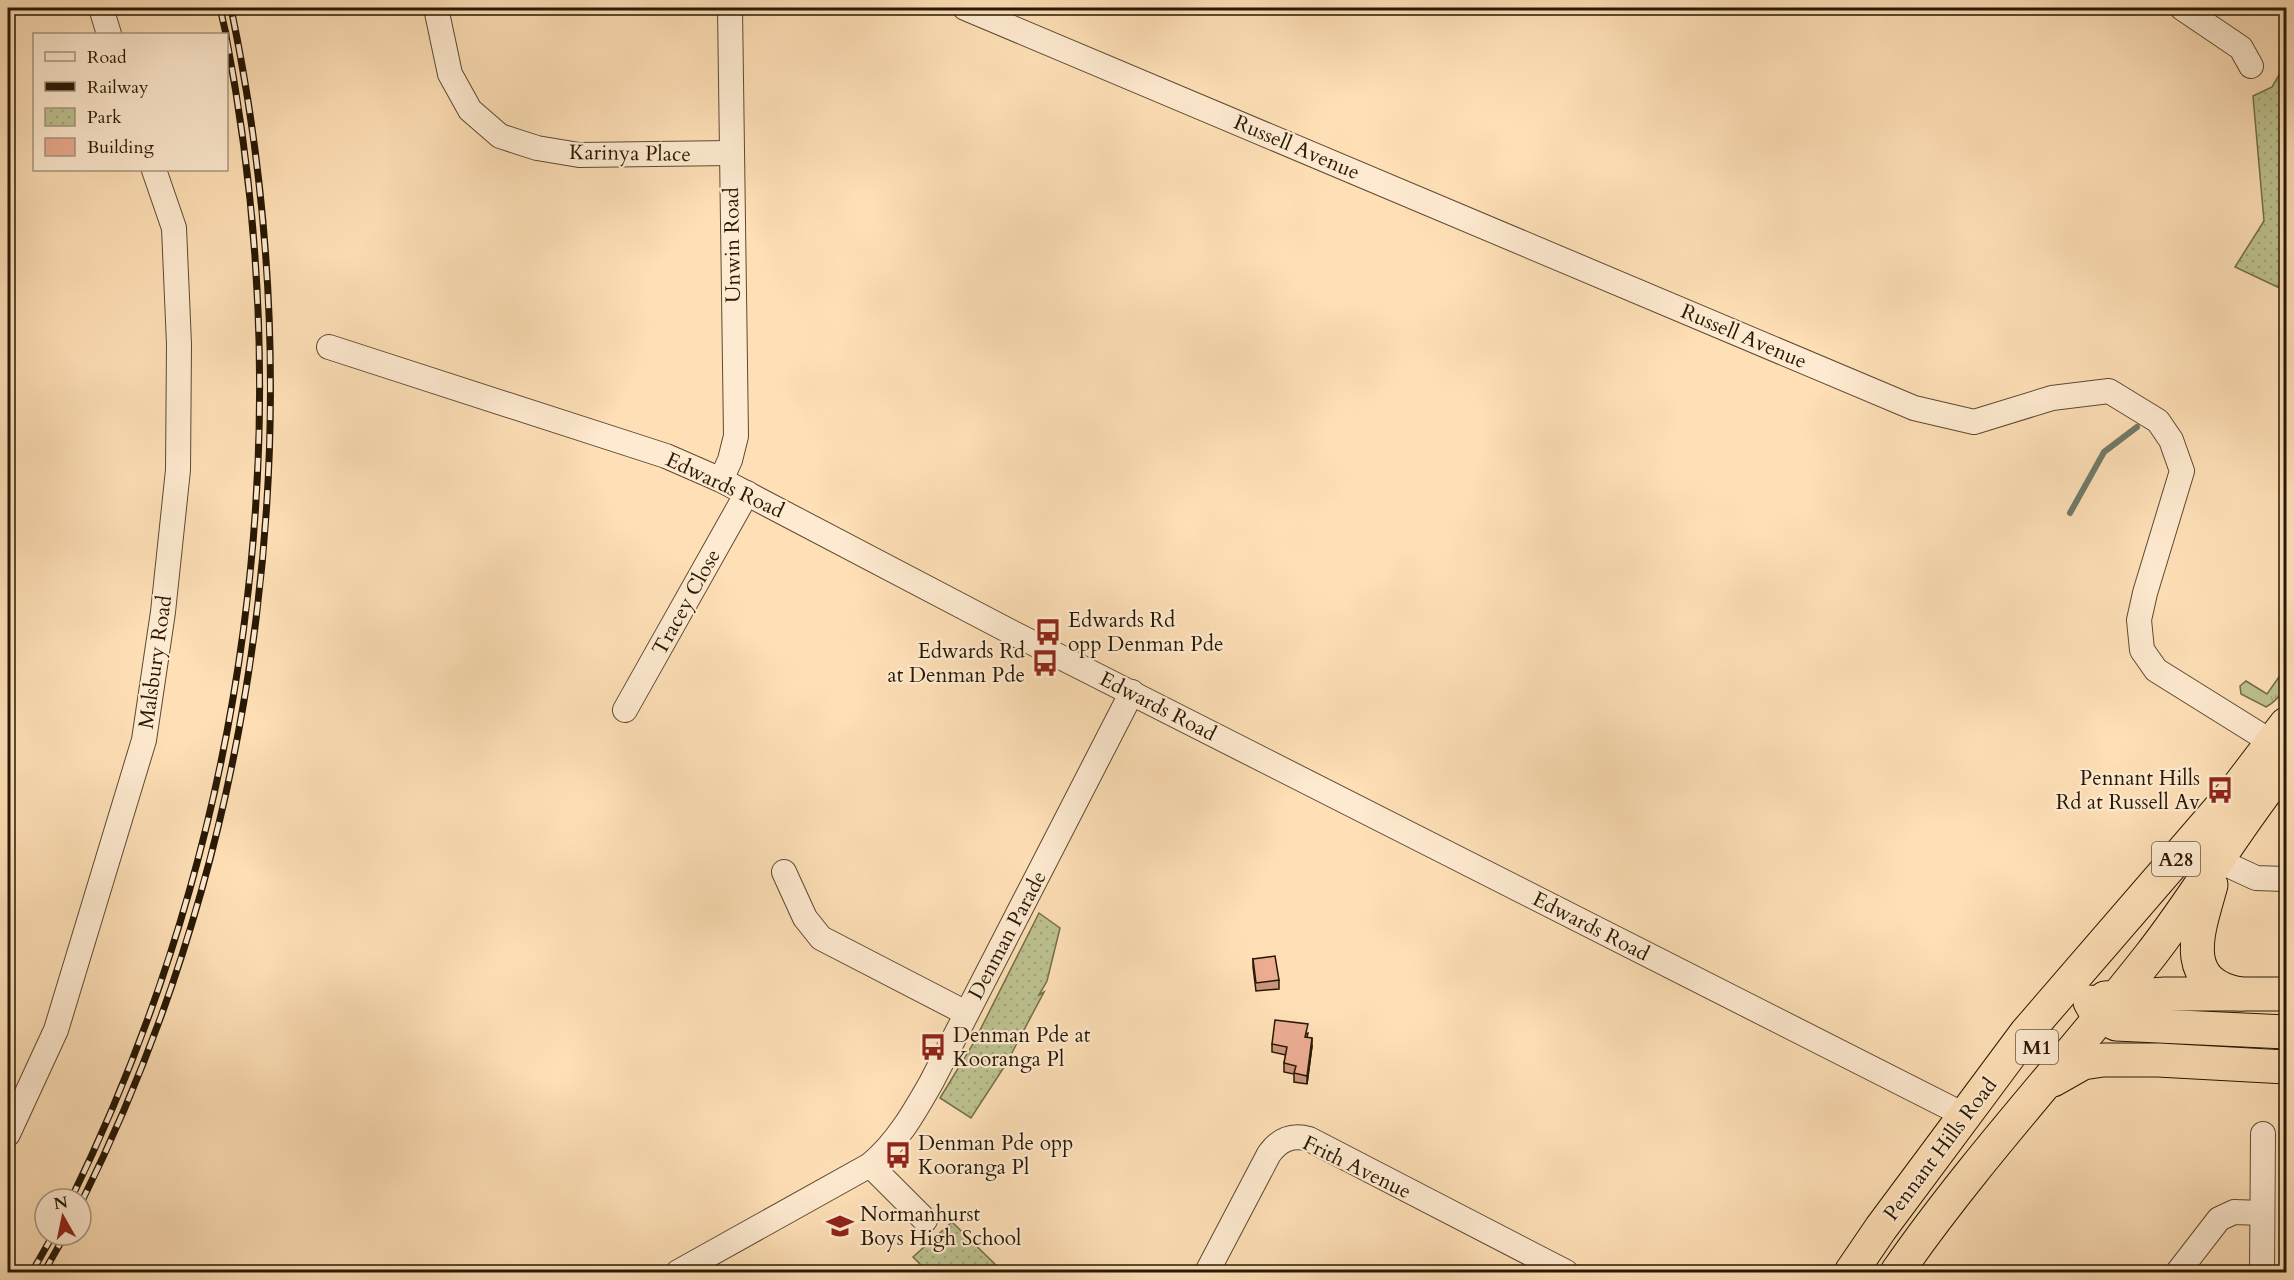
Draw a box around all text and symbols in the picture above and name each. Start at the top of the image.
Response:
legend [33,33,228,171]
text: Road [87,45,127,70]
text: Railway [87,75,149,100]
text: Park [87,105,122,130]
street label: Russell Avenue [1229,108,1364,187]
text: Building [87,135,155,160]
street label: Karinya Place [569,138,691,169]
street label: Unwin Road [717,187,748,303]
street label: Russell Avenue [1676,297,1811,376]
street label: Edwards Road [661,445,789,526]
street label: Tracey Close [645,544,728,661]
street label: Malsbury Road [132,593,179,731]
place label: Edwards Rd opp Denman Pde [1068,606,1223,659]
bus stop icon: Edwards Rd opp Denman Pde [1033,617,1063,647]
place label: Edwards Rd at Denman Pde [888,637,1025,690]
bus stop icon: Edwards Rd at Denman Pde [1030,648,1060,678]
street label: Edwards Road [1094,665,1221,748]
place label: Pennant Hills Rd at Russell Av [2056,764,2200,817]
bus stop icon: Pennant Hills Rd at Russell Av [2205,775,2235,805]
road number: A28 [2152,842,2200,876]
street label: Denman Parade [961,866,1054,1005]
street label: Edwards Road [1527,885,1654,968]
place label: Denman Pde at Kooranga Pl [953,1021,1091,1074]
road number: M1 [2016,1030,2058,1064]
bus stop icon: Denman Pde at Kooranga Pl [918,1032,948,1062]
street label: Pennant Hills Road [1877,1072,2004,1227]
place label: Denman Pde opp Kooranga Pl [918,1129,1073,1182]
street label: Frith Avenue [1298,1129,1416,1206]
bus stop icon: Denman Pde opp Kooranga Pl [883,1140,913,1170]
north arrow [33,1187,93,1247]
text: N [52,1191,69,1215]
place label: Normanhurst Boys High School [860,1200,1021,1253]
school or university icon: Normanhurst Boys High School [825,1211,855,1241]

